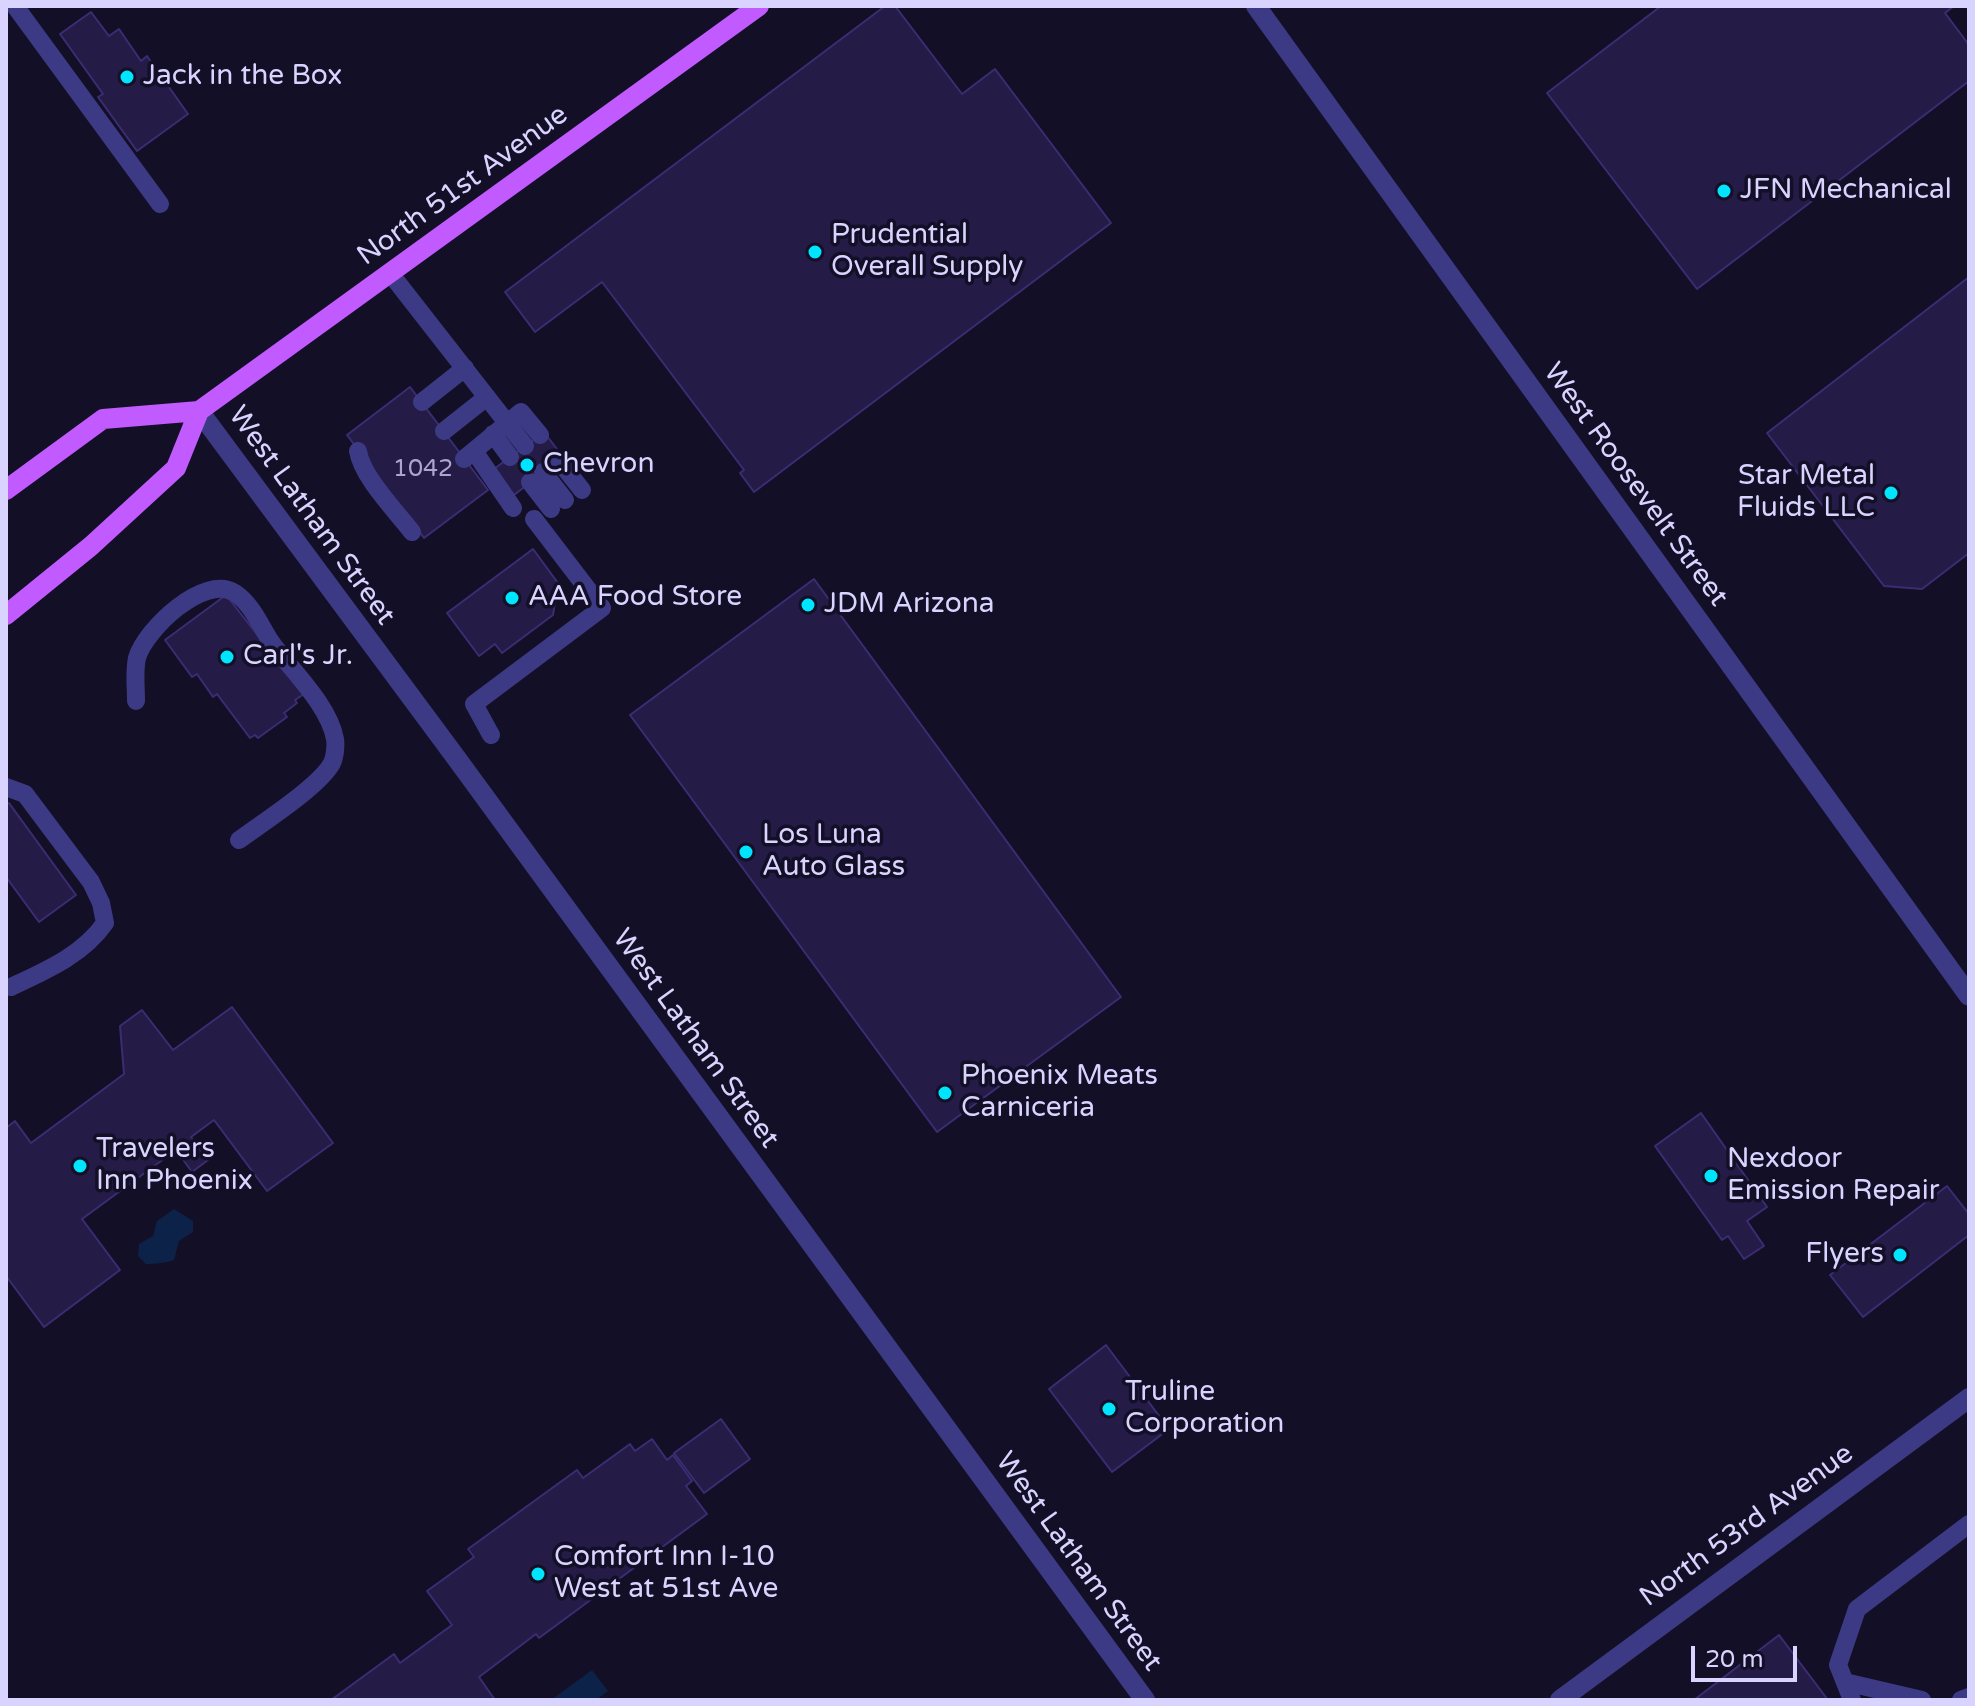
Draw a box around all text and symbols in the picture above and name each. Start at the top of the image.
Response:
place label: Jack in the Box [143,60,342,94]
marker: Jack in the Box [118,68,136,86]
street label: North 51st Avenue [351,98,575,274]
place label: JFN Mechanical [1740,174,1952,208]
marker: JFN Mechanical [1715,182,1733,200]
place label: Prudential Overall Supply [831,219,1023,285]
marker: Prudential Overall Supply [806,243,824,261]
street label: West Roosevelt Street [1535,357,1735,613]
street label: West Latham Street [220,400,402,632]
place label: Chevron [543,448,654,482]
house number: 1042 [393,456,453,484]
marker: Chevron [518,456,536,474]
place label: Star Metal Fluids LLC [1737,460,1875,526]
marker: Star Metal Fluids LLC [1882,484,1900,502]
place label: AAA Food Store [528,581,742,615]
place label: JDM Arizona [824,588,995,622]
marker: AAA Food Store [503,589,521,607]
marker: JDM Arizona [799,596,817,614]
place label: Carl's Jr. [243,640,353,674]
marker: Carl's Jr. [218,648,236,666]
place label: Los Luna Auto Glass [762,819,905,885]
marker: Los Luna Auto Glass [737,843,755,861]
street label: West Latham Street [604,923,786,1155]
place label: Phoenix Meats Carniceria [961,1060,1158,1126]
marker: Phoenix Meats Carniceria [936,1084,954,1102]
place label: Travelers Inn Phoenix [96,1133,253,1199]
place label: Nexdoor Emission Repair [1727,1143,1939,1209]
marker: Travelers Inn Phoenix [71,1157,89,1175]
marker: Nexdoor Emission Repair [1702,1167,1720,1185]
place label: Flyers [1805,1238,1884,1272]
marker: Flyers [1891,1246,1909,1264]
place label: Truline Corporation [1125,1376,1284,1442]
marker: Truline Corporation [1100,1400,1118,1418]
street label: North 53rd Avenue [1634,1437,1860,1615]
street label: West Latham Street [987,1446,1169,1678]
place label: Comfort Inn I-10 West at 51st Ave [554,1541,778,1607]
marker: Comfort Inn I-10 West at 51st Ave [529,1565,547,1583]
scale bar [1695,1630,1801,1680]
text: 20 m [1705,1645,1763,1674]

